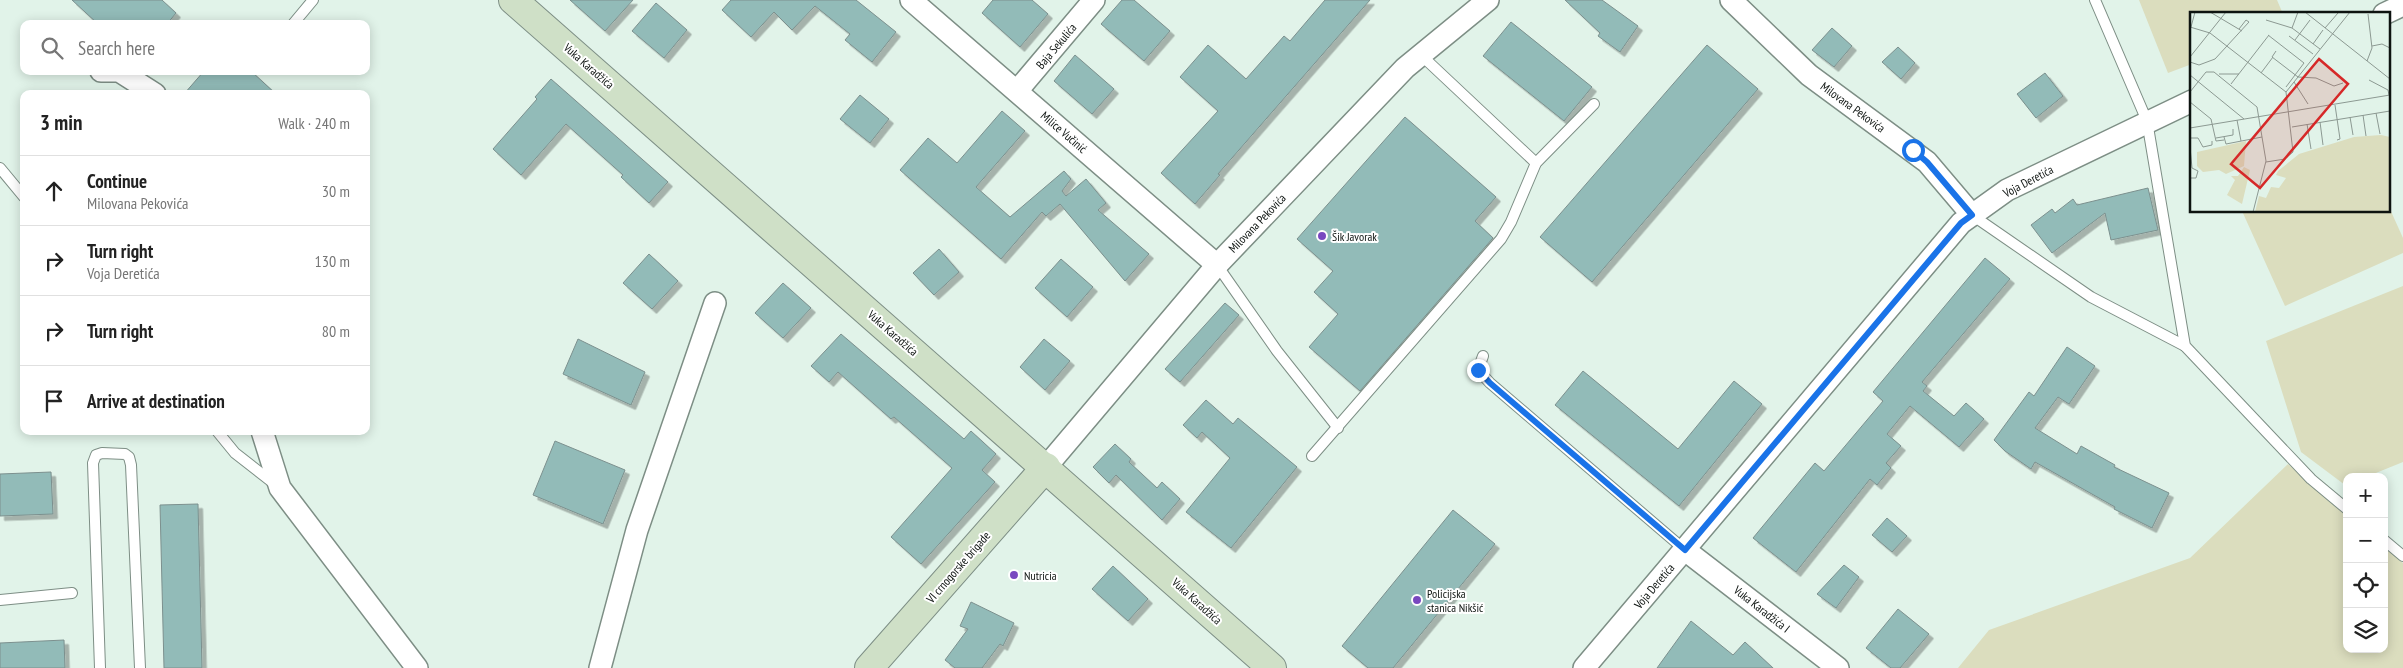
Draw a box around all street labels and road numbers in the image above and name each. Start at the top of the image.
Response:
street label: Baja Sekulića [1033,20,1079,72]
street label: Vuka Karadžića [560,39,617,92]
street label: Milovana Pekovića [1818,79,1888,136]
street label: Milice Vučinić [1038,108,1091,157]
street label: Voja Deretića [2000,161,2056,201]
street label: Milovana Pekovića [1225,190,1289,256]
street label: Vuka Karadžića [864,306,921,359]
street label: VI crnogorske brigade [922,528,993,607]
street label: Voja Deretića [1630,560,1677,612]
street label: Vuka Karadžića [1168,574,1225,627]
street label: Vuka Karadžića I [1730,582,1793,636]

